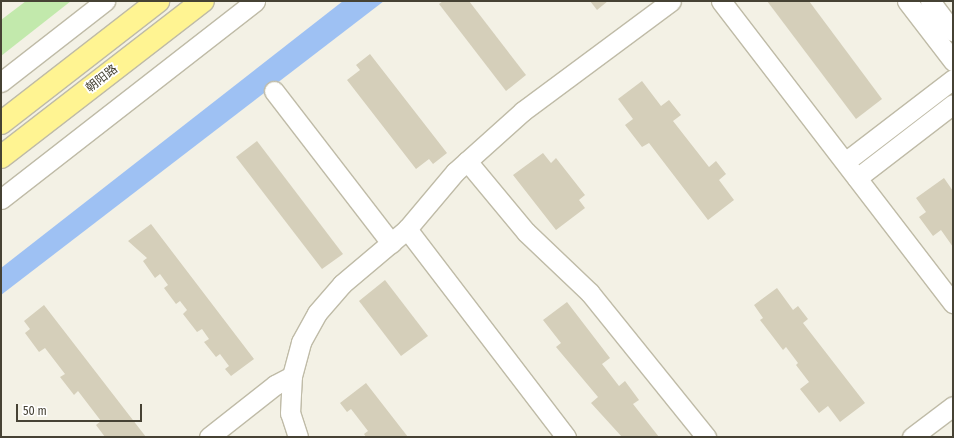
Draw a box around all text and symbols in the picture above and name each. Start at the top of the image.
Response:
street label: 朝阳路 [83,62,121,96]
scale bar [18,396,144,422]
text: 50 m [23,404,47,418]

